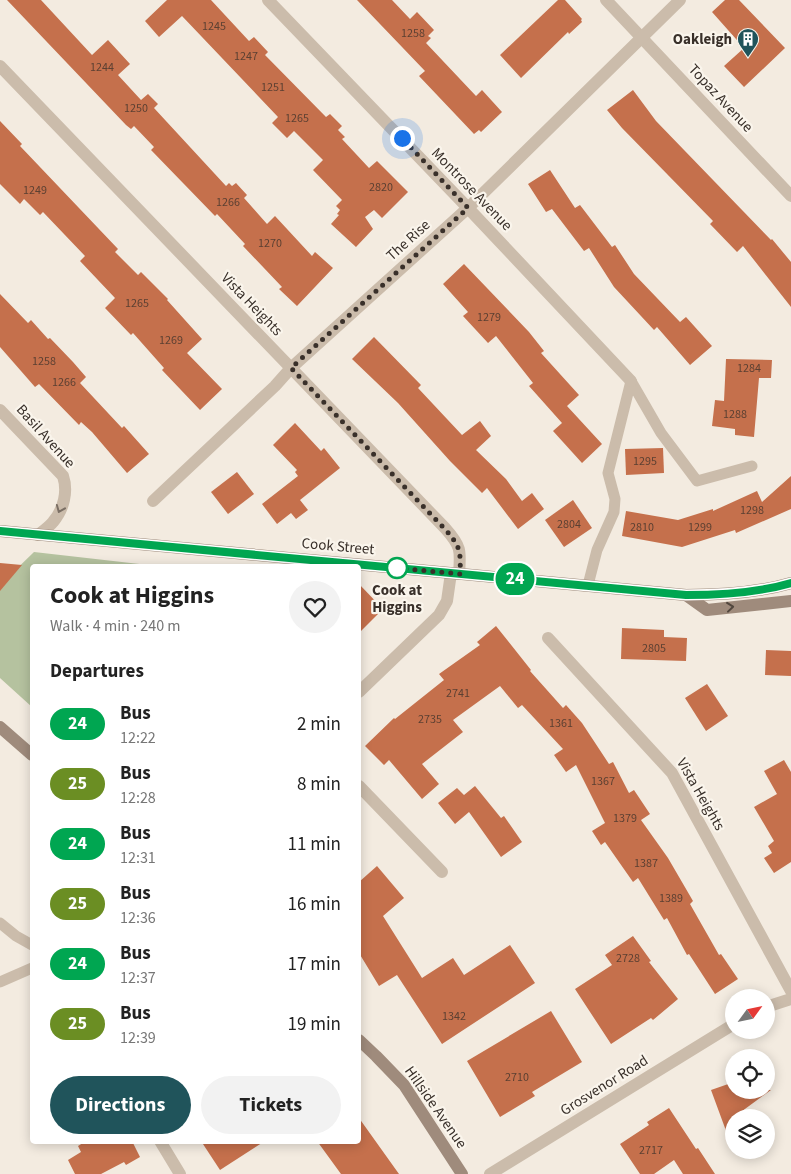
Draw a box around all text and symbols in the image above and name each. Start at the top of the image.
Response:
house number: 1245 [202,18,226,35]
house number: 1258 [401,25,425,42]
building icon: Oakleigh [736,27,760,58]
place label: Oakleigh [673,29,732,50]
house number: 1247 [234,48,258,65]
house number: 1244 [90,59,114,76]
street label: Topaz Avenue [683,60,758,137]
house number: 1251 [261,79,285,96]
house number: 1250 [124,100,148,117]
house number: 1265 [285,110,309,127]
your location [390,126,415,151]
street label: Montrose Avenue [426,143,517,236]
house number: 2820 [369,179,393,196]
house number: 1249 [23,182,47,199]
house number: 1266 [216,194,240,211]
street label: The Rise [382,215,435,266]
house number: 1270 [258,235,282,252]
street label: Vista Heights [216,268,287,341]
house number: 1265 [125,295,149,312]
house number: 1279 [477,309,501,326]
house number: 1269 [159,332,183,349]
house number: 1258 [32,353,56,370]
house number: 1284 [737,360,761,377]
house number: 1266 [52,374,76,391]
street label: Basil Avenue [11,400,80,473]
house number: 1288 [723,406,747,423]
house number: 1295 [633,453,657,470]
house number: 1298 [740,502,764,519]
one-way arrow [55,504,66,513]
house number: 2804 [557,516,581,533]
house number: 2810 [630,519,654,536]
house number: 1299 [688,519,712,536]
street label: Cook Street [301,533,375,560]
marker: Cook at Higgins [386,557,408,579]
line badge: 24 [492,563,538,595]
text: 24 [505,566,525,591]
text: Cook at Higgins [50,578,214,613]
place label: Cook at Higgins [372,580,422,618]
button: heart [289,581,341,633]
one-way arrow [727,602,735,613]
text: Walk · 4 min · 240 m [50,615,181,637]
house number: 2805 [642,640,666,657]
text: Departures [50,658,144,685]
house number: 2741 [446,685,470,702]
text: Bus [120,700,151,727]
text: 24 [68,711,87,736]
text: 2 min [297,711,341,738]
house number: 2735 [418,711,442,728]
house number: 1361 [549,715,573,732]
text: 12:22 [120,727,156,749]
street label: Vista Heights [671,754,730,834]
text: Bus [120,760,151,787]
text: 25 [68,771,87,796]
text: 8 min [297,771,341,798]
house number: 1367 [591,773,615,790]
text: 12:28 [120,787,156,809]
house number: 1379 [613,810,637,827]
text: Bus [120,820,151,847]
text: 24 [68,831,87,856]
text: 11 min [287,831,341,858]
text: 12:31 [120,847,156,869]
house number: 1387 [634,855,658,872]
text: Bus [120,880,151,907]
house number: 1389 [659,890,683,907]
text: 25 [68,891,87,916]
text: 16 min [287,891,341,918]
text: 12:36 [120,907,156,929]
text: Bus [120,940,151,967]
house number: 2728 [616,950,640,967]
text: 24 [68,951,87,976]
text: 17 min [287,951,341,978]
text: 12:37 [120,967,156,989]
north arrow [725,989,775,1039]
map controls [725,989,775,1159]
text: Bus [120,1000,151,1027]
house number: 1342 [442,1008,466,1025]
text: 25 [68,1011,87,1036]
text: 19 min [287,1011,341,1038]
text: 12:39 [120,1027,156,1049]
button: locate [725,1049,775,1099]
street label: Grosvenor Road [556,1050,652,1121]
street label: Hillside Avenue [399,1062,472,1153]
house number: 2710 [505,1069,529,1086]
button: Directions [50,1076,191,1134]
button: Tickets [201,1076,341,1134]
button: layers [725,1109,775,1159]
house number: 2717 [639,1142,663,1159]

